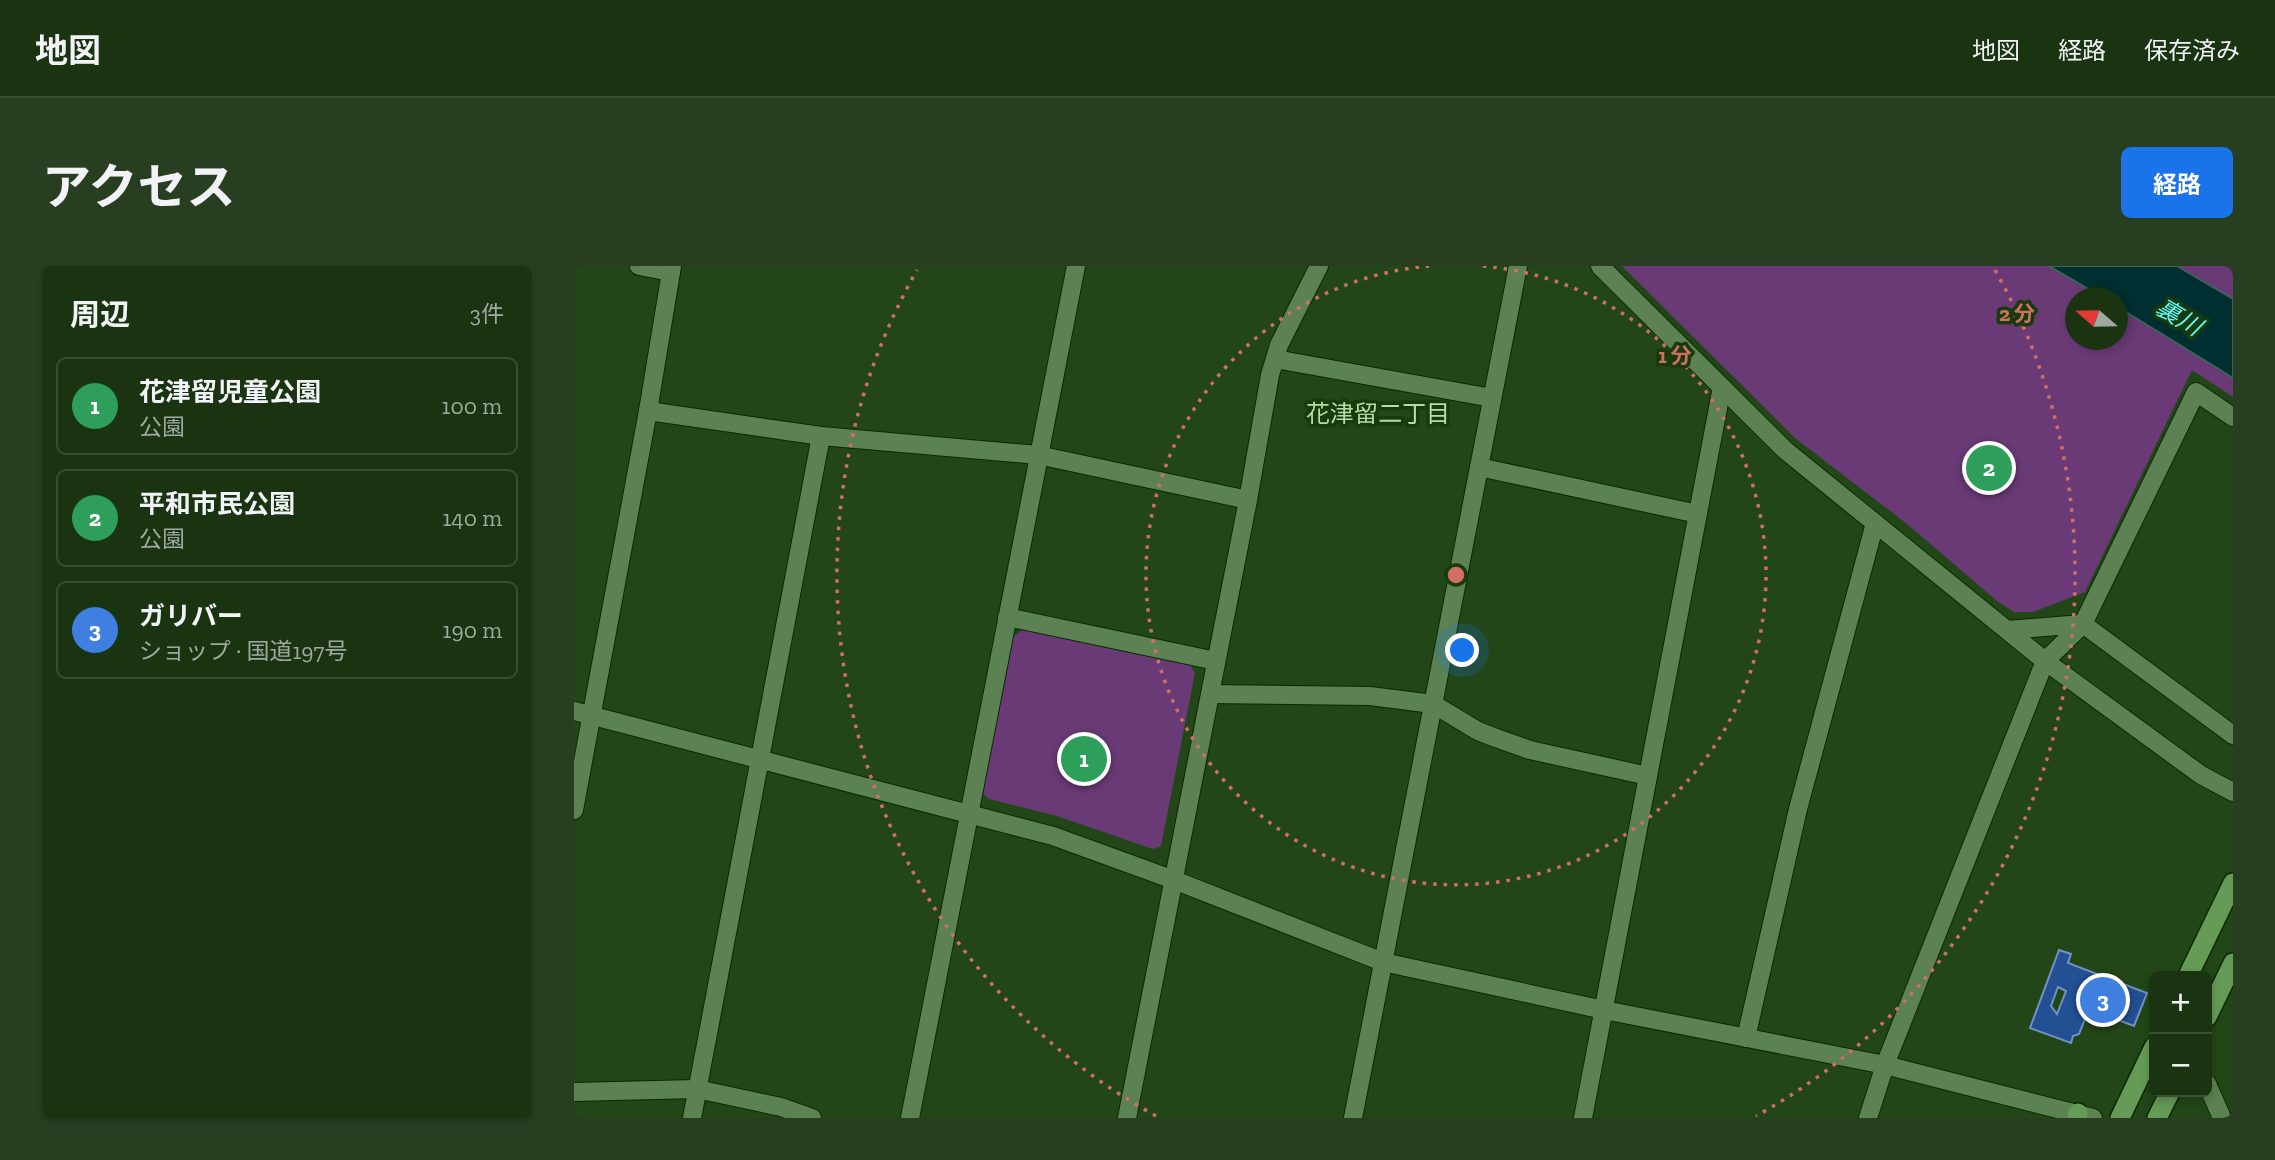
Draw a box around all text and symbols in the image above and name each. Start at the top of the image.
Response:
text: 地図 [35,31,101,70]
text: 地図 [1972,36,2020,65]
text: 経路 [2058,36,2106,65]
text: 保存済み [2144,36,2240,65]
button: 経路 [2121,147,2233,218]
text: アクセス [42,158,236,217]
north arrow [2065,287,2128,350]
water label: 裏川 [2151,292,2210,343]
text: 周辺 [70,297,130,333]
text: 3件 [470,300,504,328]
text: 2 分 [1999,301,2035,326]
text: 1 分 [1658,343,1692,368]
text: 花津留児童公園 [139,376,321,408]
text: 1 [90,392,100,420]
text: 100 m [442,392,502,420]
district label: 花津留二丁目 [1306,399,1450,428]
text: 公園 [139,413,185,441]
pin: 2 [1966,442,2012,494]
text: 平和市民公園 [139,488,295,520]
text: 2 [89,504,101,532]
text: 140 m [442,504,502,532]
text: 公園 [139,525,185,553]
centre of rings [1444,563,1468,587]
text: ガリバー [139,600,243,632]
text: 3 [89,616,101,644]
text: 190 m [443,616,502,644]
your location [1445,633,1479,667]
text: ショップ · 国道197号 [139,637,347,665]
pin: 1 [1061,733,1107,785]
map controls [2149,971,2212,1097]
button: + [2149,971,2212,1034]
pin: 3 [2080,974,2126,1026]
button: − [2149,1034,2212,1097]

